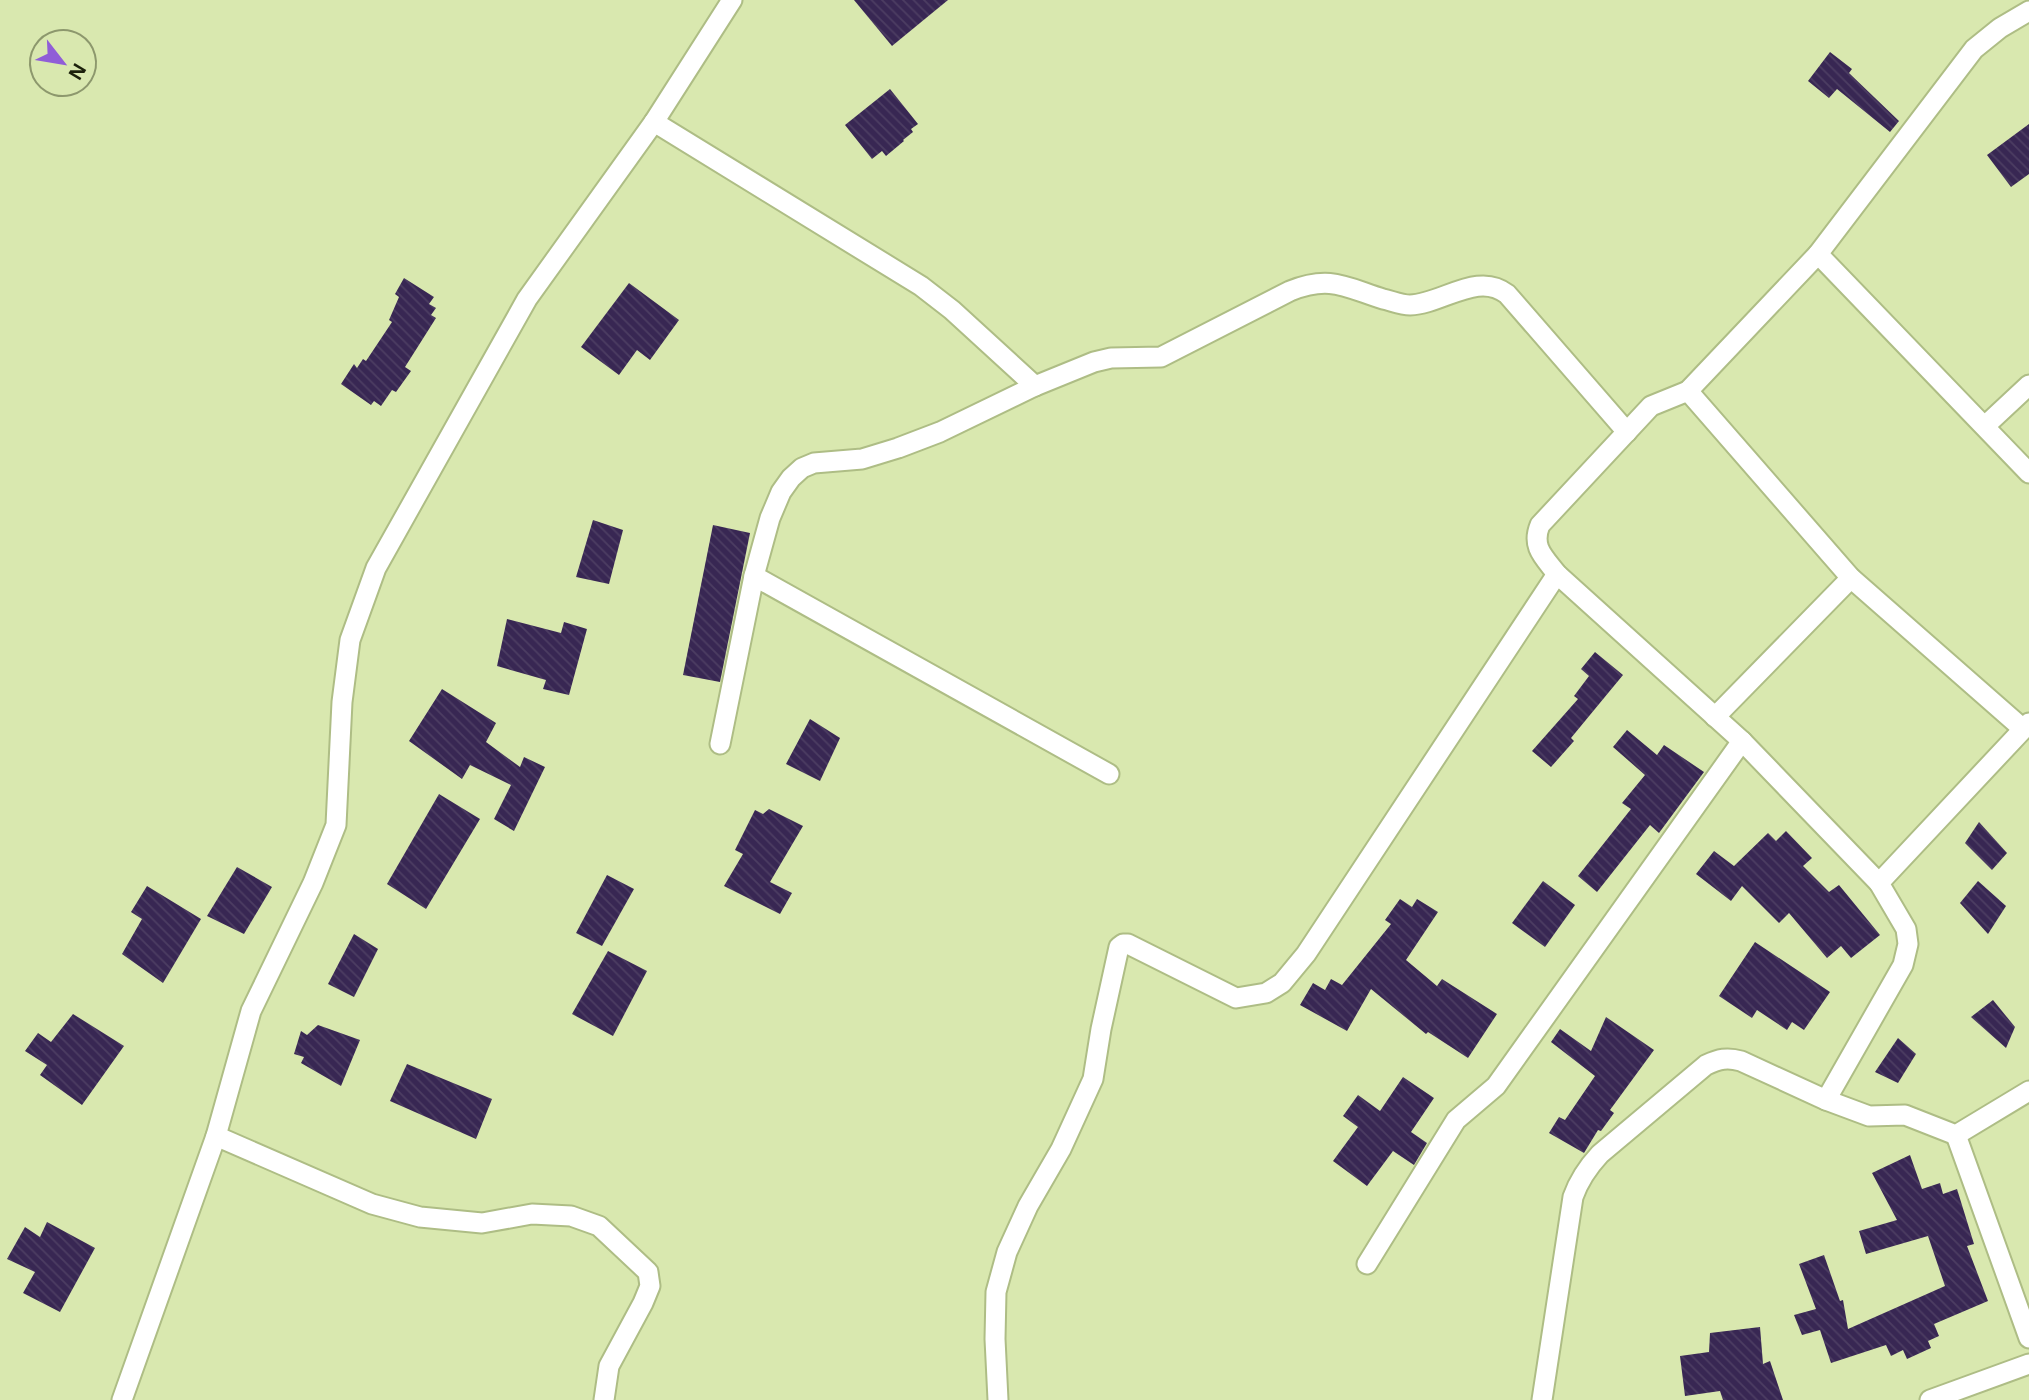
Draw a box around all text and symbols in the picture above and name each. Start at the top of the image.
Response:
north arrow [28,28,98,98]
text: N [62,58,93,85]

